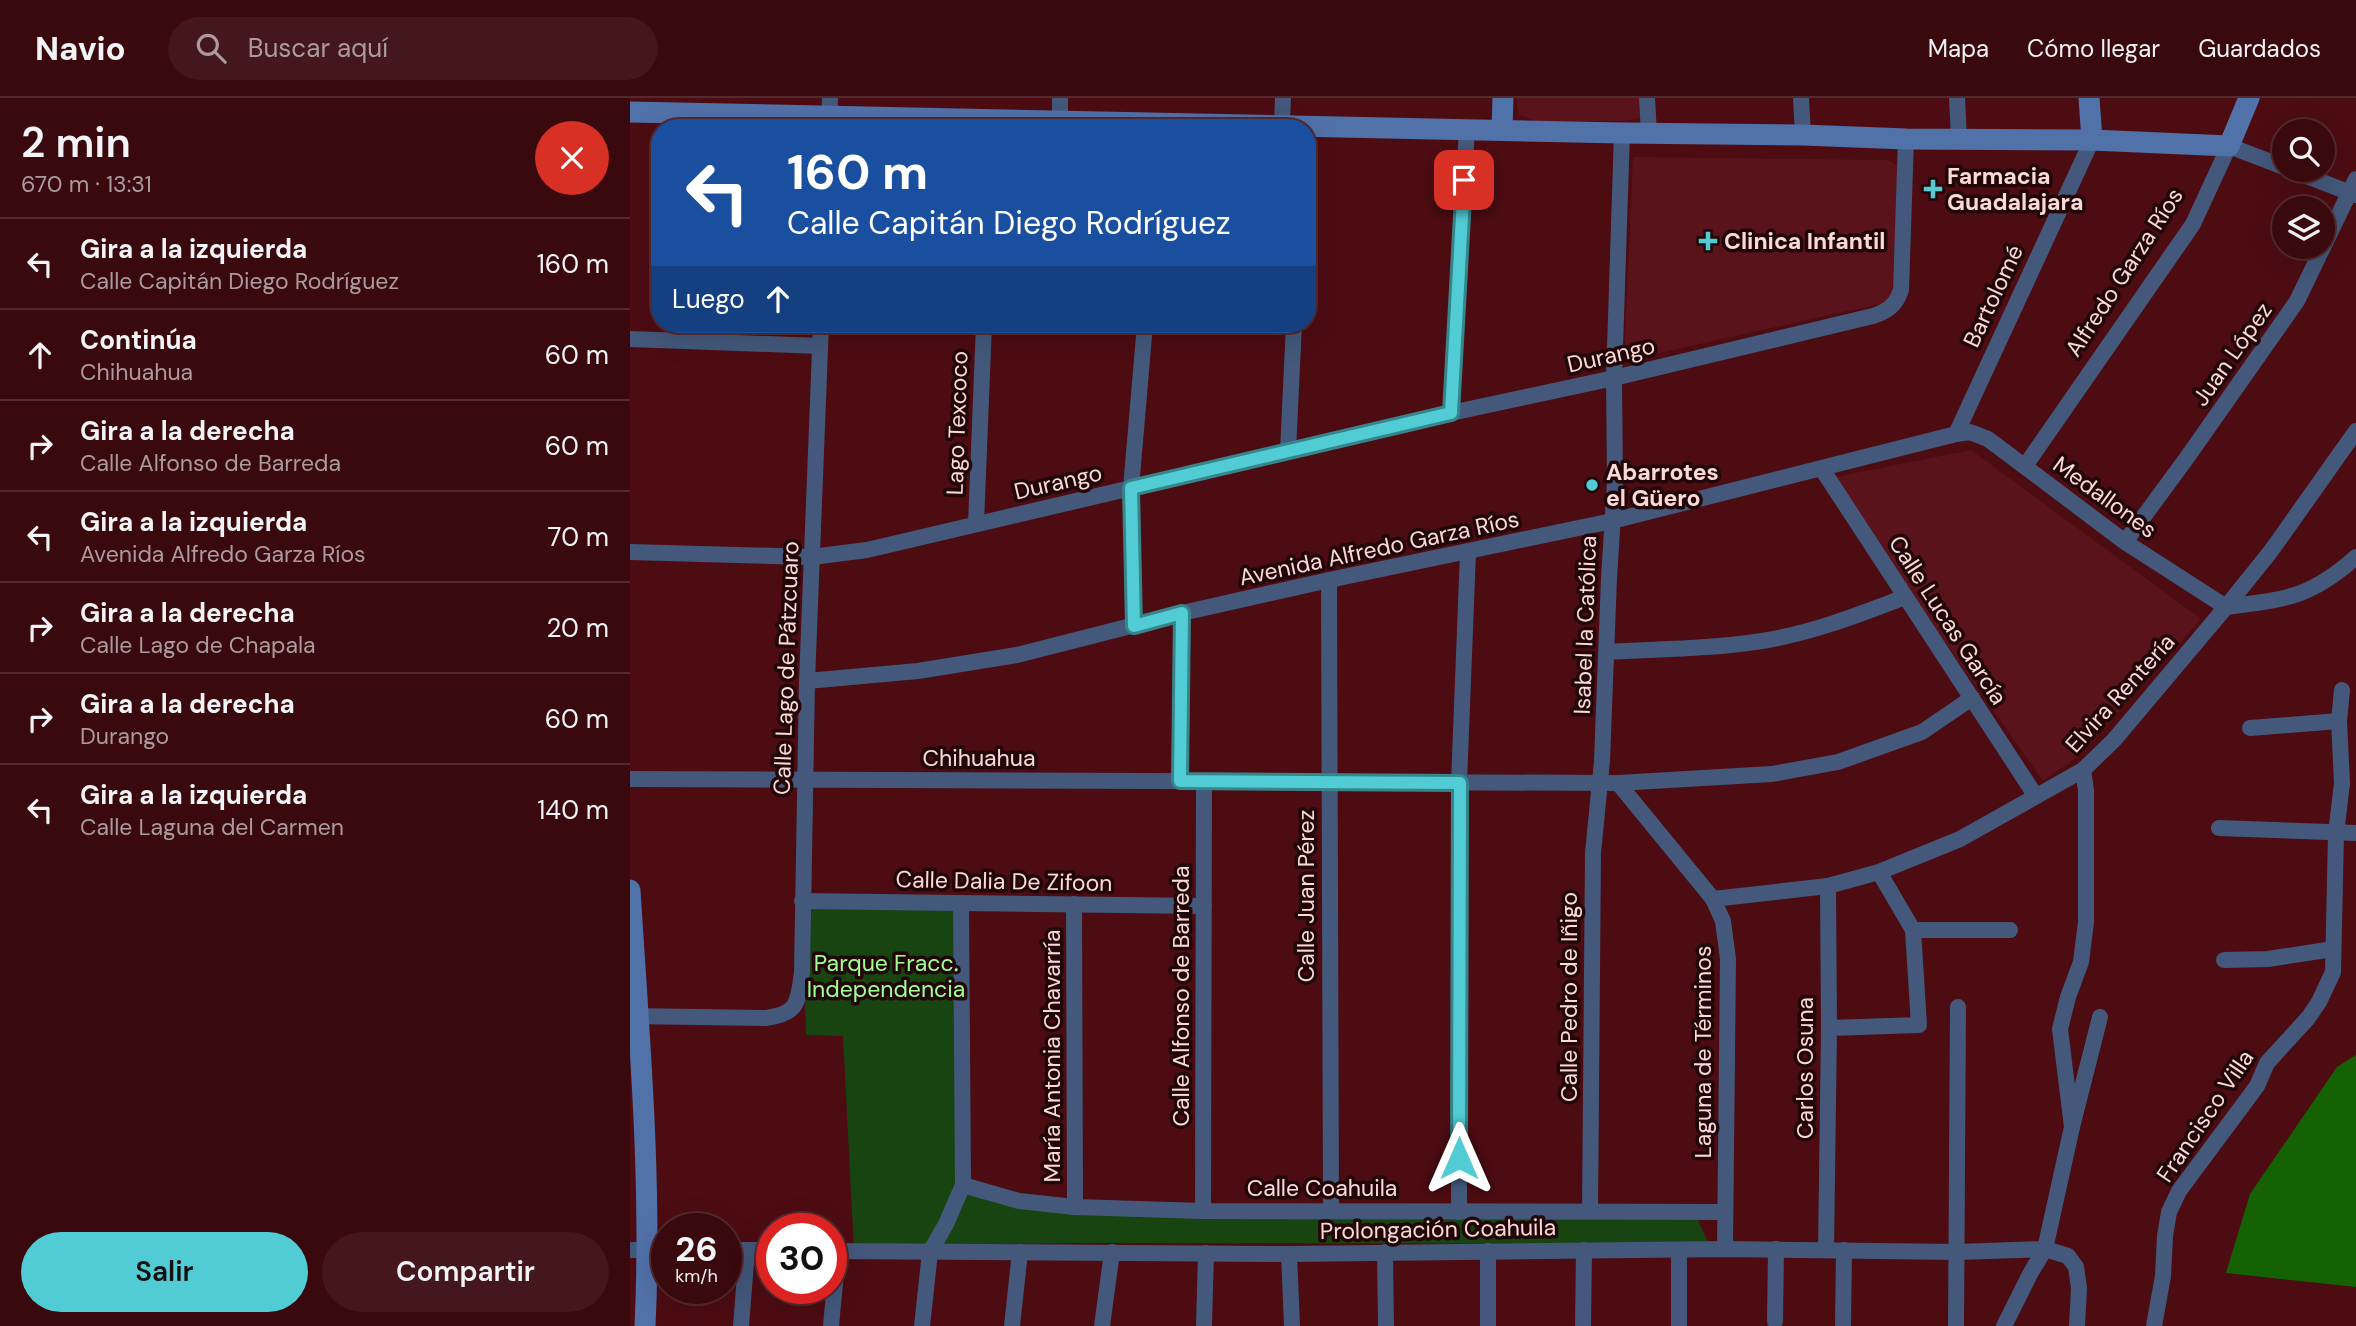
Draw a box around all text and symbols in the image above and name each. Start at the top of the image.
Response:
search box [168,17,658,80]
text: Navio [35,27,126,70]
icon: search [192,29,230,67]
text: Buscar aquí [248,31,388,65]
text: Mapa [1928,33,1989,64]
text: Cómo llegar [2027,33,2160,64]
text: Guardados [2198,33,2321,64]
text: 2 min [21,115,131,170]
map controls [2272,119,2335,259]
button: search [2272,119,2335,182]
button: close [535,121,609,195]
text: 160 m [787,140,928,204]
icon: left [672,147,763,238]
pin [1434,150,1494,210]
icon: arrive [1445,161,1483,199]
place label: Farmacia Guadalajara [1947,161,2083,217]
text: 670 m · 13:31 [21,169,152,199]
marker: Farmacia Guadalajara [1925,181,1941,197]
street label: Alfredo Garza Ríos [2058,182,2190,362]
button: layers [2272,196,2335,259]
text: Calle Capitán Diego Rodríguez [787,202,1231,244]
place label: Clinica Infantil [1724,226,1885,256]
marker: Clinica Infantil [1698,231,1718,251]
text: Gira a la izquierda [80,232,307,266]
street label: Bartolomé [1956,240,2030,352]
icon: left [21,245,59,283]
text: 160 m [537,247,609,281]
text: Calle Capitán Diego Rodríguez [80,266,399,296]
icon: ahead [759,280,797,318]
text: Luego [672,282,745,316]
street label: Juan López [2185,296,2279,412]
text: Continúa [80,323,197,357]
street label: Durango [1564,330,1658,380]
icon: ahead [21,336,59,374]
text: 60 m [545,338,609,372]
street label: Lago Texcoco [939,350,975,496]
text: Chihuahua [80,357,193,387]
text: Gira a la derecha [80,414,295,448]
icon: right [21,427,59,465]
text: 60 m [545,429,609,463]
text: Calle Alfonso de Barreda [80,448,341,478]
street label: Medallones [2047,449,2163,545]
street label: Durango [1011,457,1105,507]
place label: Abarrotes el Güero [1606,457,1719,513]
marker: Abarrotes el Güero [1584,477,1600,493]
street label: Avenida Alfredo Garza Ríos [1236,504,1522,592]
text: Gira a la izquierda [80,505,307,539]
icon: left [21,518,59,556]
text: 70 m [548,520,609,554]
street label: Calle Lucas García [1882,530,2014,710]
street label: Isabel la Católica [1567,535,1603,715]
text: Avenida Alfredo Garza Ríos [80,539,366,569]
street label: Calle Lago de Pátzcuaro [767,541,805,795]
text: Gira a la derecha [80,596,295,630]
icon: right [21,609,59,647]
text: 20 m [546,611,609,645]
street label: Elvira Rentería [2059,627,2181,759]
text: Calle Lago de Chapala [80,630,316,660]
text: Gira a la derecha [80,687,295,721]
icon: right [21,700,59,738]
text: 60 m [545,702,609,736]
text: Durango [80,721,169,751]
street label: Chihuahua [922,743,1036,773]
text: Gira a la izquierda [80,778,307,812]
icon: left [21,791,59,829]
text: 140 m [537,793,609,827]
street label: Calle Juan Pérez [1291,810,1321,982]
text: Calle Laguna del Carmen [80,812,344,842]
street label: Calle Dalia De Zifoon [895,864,1113,898]
street label: Calle Alfonso de Barreda [1166,866,1196,1126]
street label: Calle Pedro de Iñigo [1554,892,1584,1102]
street label: María Antonia Chavarría [1037,930,1067,1182]
street label: Laguna de Términos [1688,946,1718,1158]
park label: Parque Fracc. Independencia [807,948,965,1004]
street label: Carlos Osuna [1790,997,1820,1139]
street label: Francisco Villa [2150,1044,2260,1188]
position arrow [1422,1121,1496,1195]
street label: Calle Coahuila [1247,1173,1397,1203]
street label: Prolongación Coahuila [1320,1212,1556,1246]
speed limit sign: 30 [756,1213,847,1304]
text: 26 [675,1226,718,1272]
button: Salir [21,1232,308,1312]
button: Compartir [322,1232,609,1312]
text: km/h [675,1264,718,1288]

